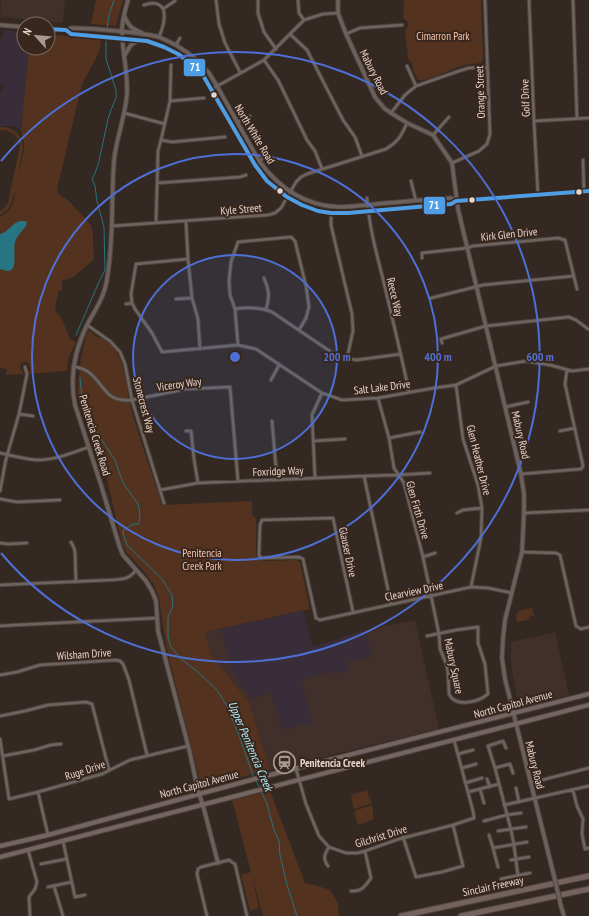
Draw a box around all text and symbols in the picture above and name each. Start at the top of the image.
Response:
north arrow [16,16,56,56]
text: N [20,26,35,37]
park label: Cimarron Park [416,29,470,43]
street label: Mabury Road [357,47,391,97]
line badge: 71 [183,58,206,77]
text: 71 [190,60,200,74]
street label: Orange Street [472,65,488,119]
street label: Golf Drive [517,78,533,117]
unlabelled marker [209,90,219,100]
street label: North White Road [232,102,278,167]
unlabelled marker [275,186,285,196]
unlabelled marker [574,187,584,197]
unlabelled marker [467,195,477,205]
line badge: 71 [423,196,446,215]
text: 71 [429,198,439,212]
street label: Kyle Street [220,200,262,218]
street label: Kirk Glen Drive [480,224,538,244]
street label: Reece Way [384,276,406,319]
text: 200 m [323,349,351,364]
text: 400 m [424,349,452,364]
text: 600 m [526,349,554,364]
centre of rings [228,350,242,364]
street label: Viceroy Way [155,374,203,394]
street label: Stonecrest Way [130,375,158,435]
street label: Salt Lake Drive [353,377,412,397]
street label: Penitencia Creek Road [76,393,114,477]
street label: Mabury Road [509,410,533,461]
street label: Glen Heather Drive [463,423,495,497]
street label: Foxridge Way [252,463,304,479]
street label: Glen Firth Drive [403,479,433,541]
street label: Glauser Drive [336,526,360,579]
park label: Penitencia Creek Park [182,546,223,573]
street label: Clearview Drive [384,578,445,604]
street label: Mabury Square [441,637,467,695]
street label: Wilsham Drive [56,645,112,663]
street label: North Capitol Avenue [472,687,554,721]
water label: Upper Penitencia Creek [225,699,277,794]
street label: Mabury Road [522,740,548,791]
station icon: Penitencia Creek [272,750,298,776]
place label: Penitencia Creek [300,756,365,770]
street label: Ruge Drive [63,757,107,783]
street label: North Capitol Avenue [158,767,240,801]
street label: Gilchrist Drive [353,821,409,851]
street label: Sinclair Freeway [461,873,526,899]

